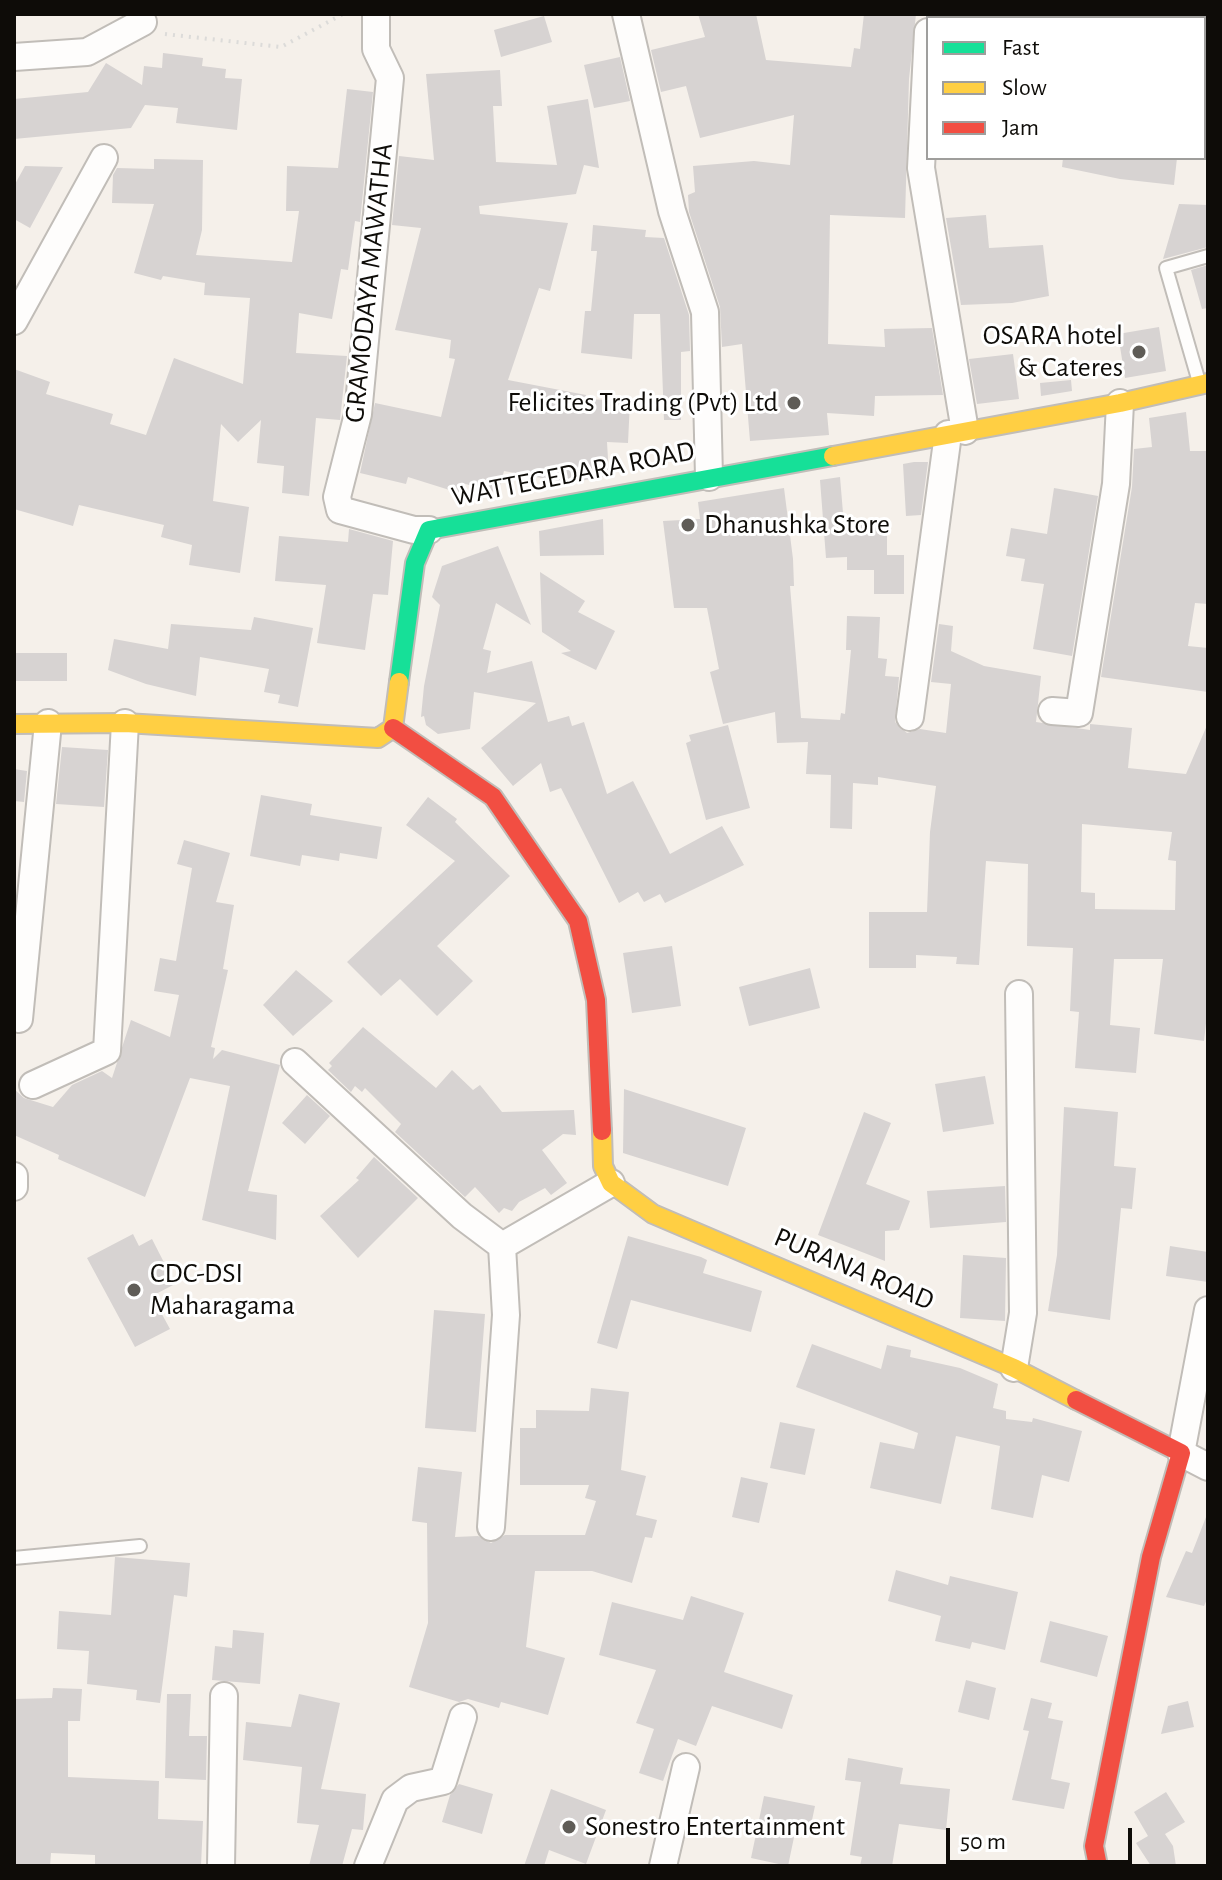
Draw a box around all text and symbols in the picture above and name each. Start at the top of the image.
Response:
legend [926,16,1206,160]
text: Fast [1002,36,1039,60]
text: Slow [1002,76,1047,100]
text: Jam [1002,116,1039,140]
street label: GRAMODAYA MAWATHA [338,142,400,424]
place label: OSARA hotel & Cateres [983,319,1123,385]
marker: OSARA hotel & Cateres [1130,343,1148,361]
place label: Felicites Trading (Pvt) Ltd [507,386,778,420]
marker: Felicites Trading (Pvt) Ltd [785,394,803,412]
street label: WATTEGEDARA ROAD [449,434,697,514]
place label: Dhanushka Store [704,508,890,542]
marker: Dhanushka Store [679,516,697,534]
street label: PURANA ROAD [769,1220,939,1318]
place label: CDC-DSI Maharagama [150,1257,295,1323]
marker: CDC-DSI Maharagama [125,1281,143,1299]
place label: Sonestro Entertainment [585,1810,845,1844]
scale bar [950,1812,1136,1862]
marker: Sonestro Entertainment [560,1818,578,1836]
text: 50 m [960,1830,1006,1854]

